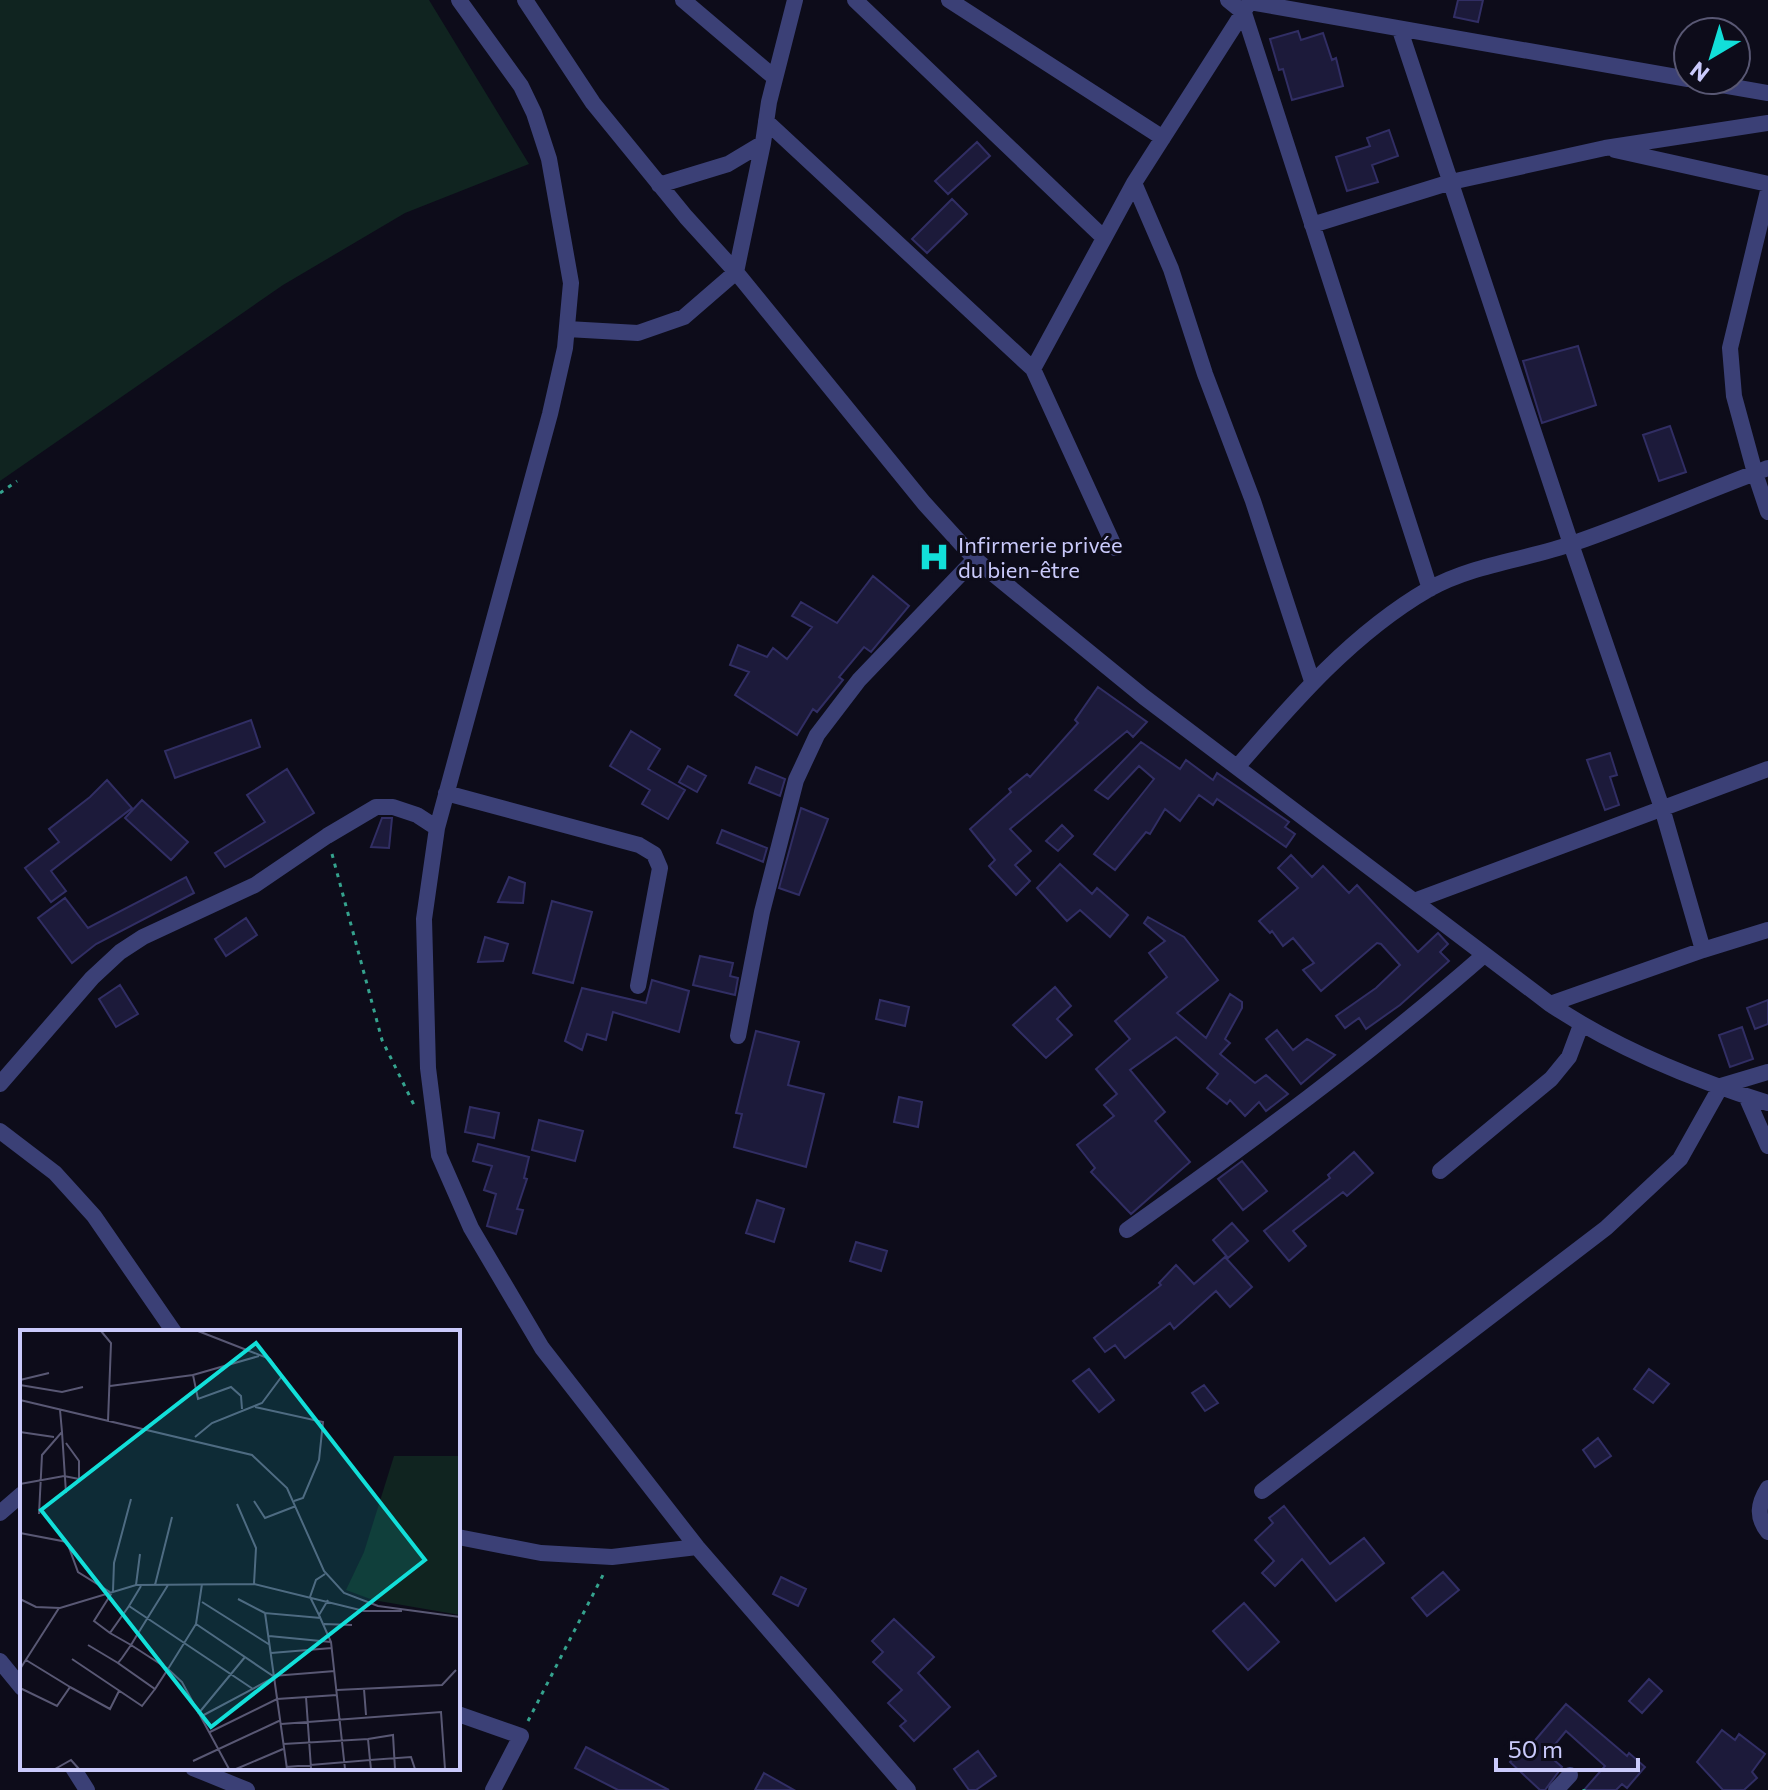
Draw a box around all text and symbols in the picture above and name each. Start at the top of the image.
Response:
north arrow [1672,16,1752,96]
text: N [1685,56,1714,88]
place label: Infirmerie privée du bien-être [958,531,1123,583]
hospital icon: Infirmerie privée du bien-être [917,540,951,574]
inset map [20,1330,460,1770]
scale bar [1496,1722,1638,1772]
text: 50 m [1508,1734,1563,1763]

